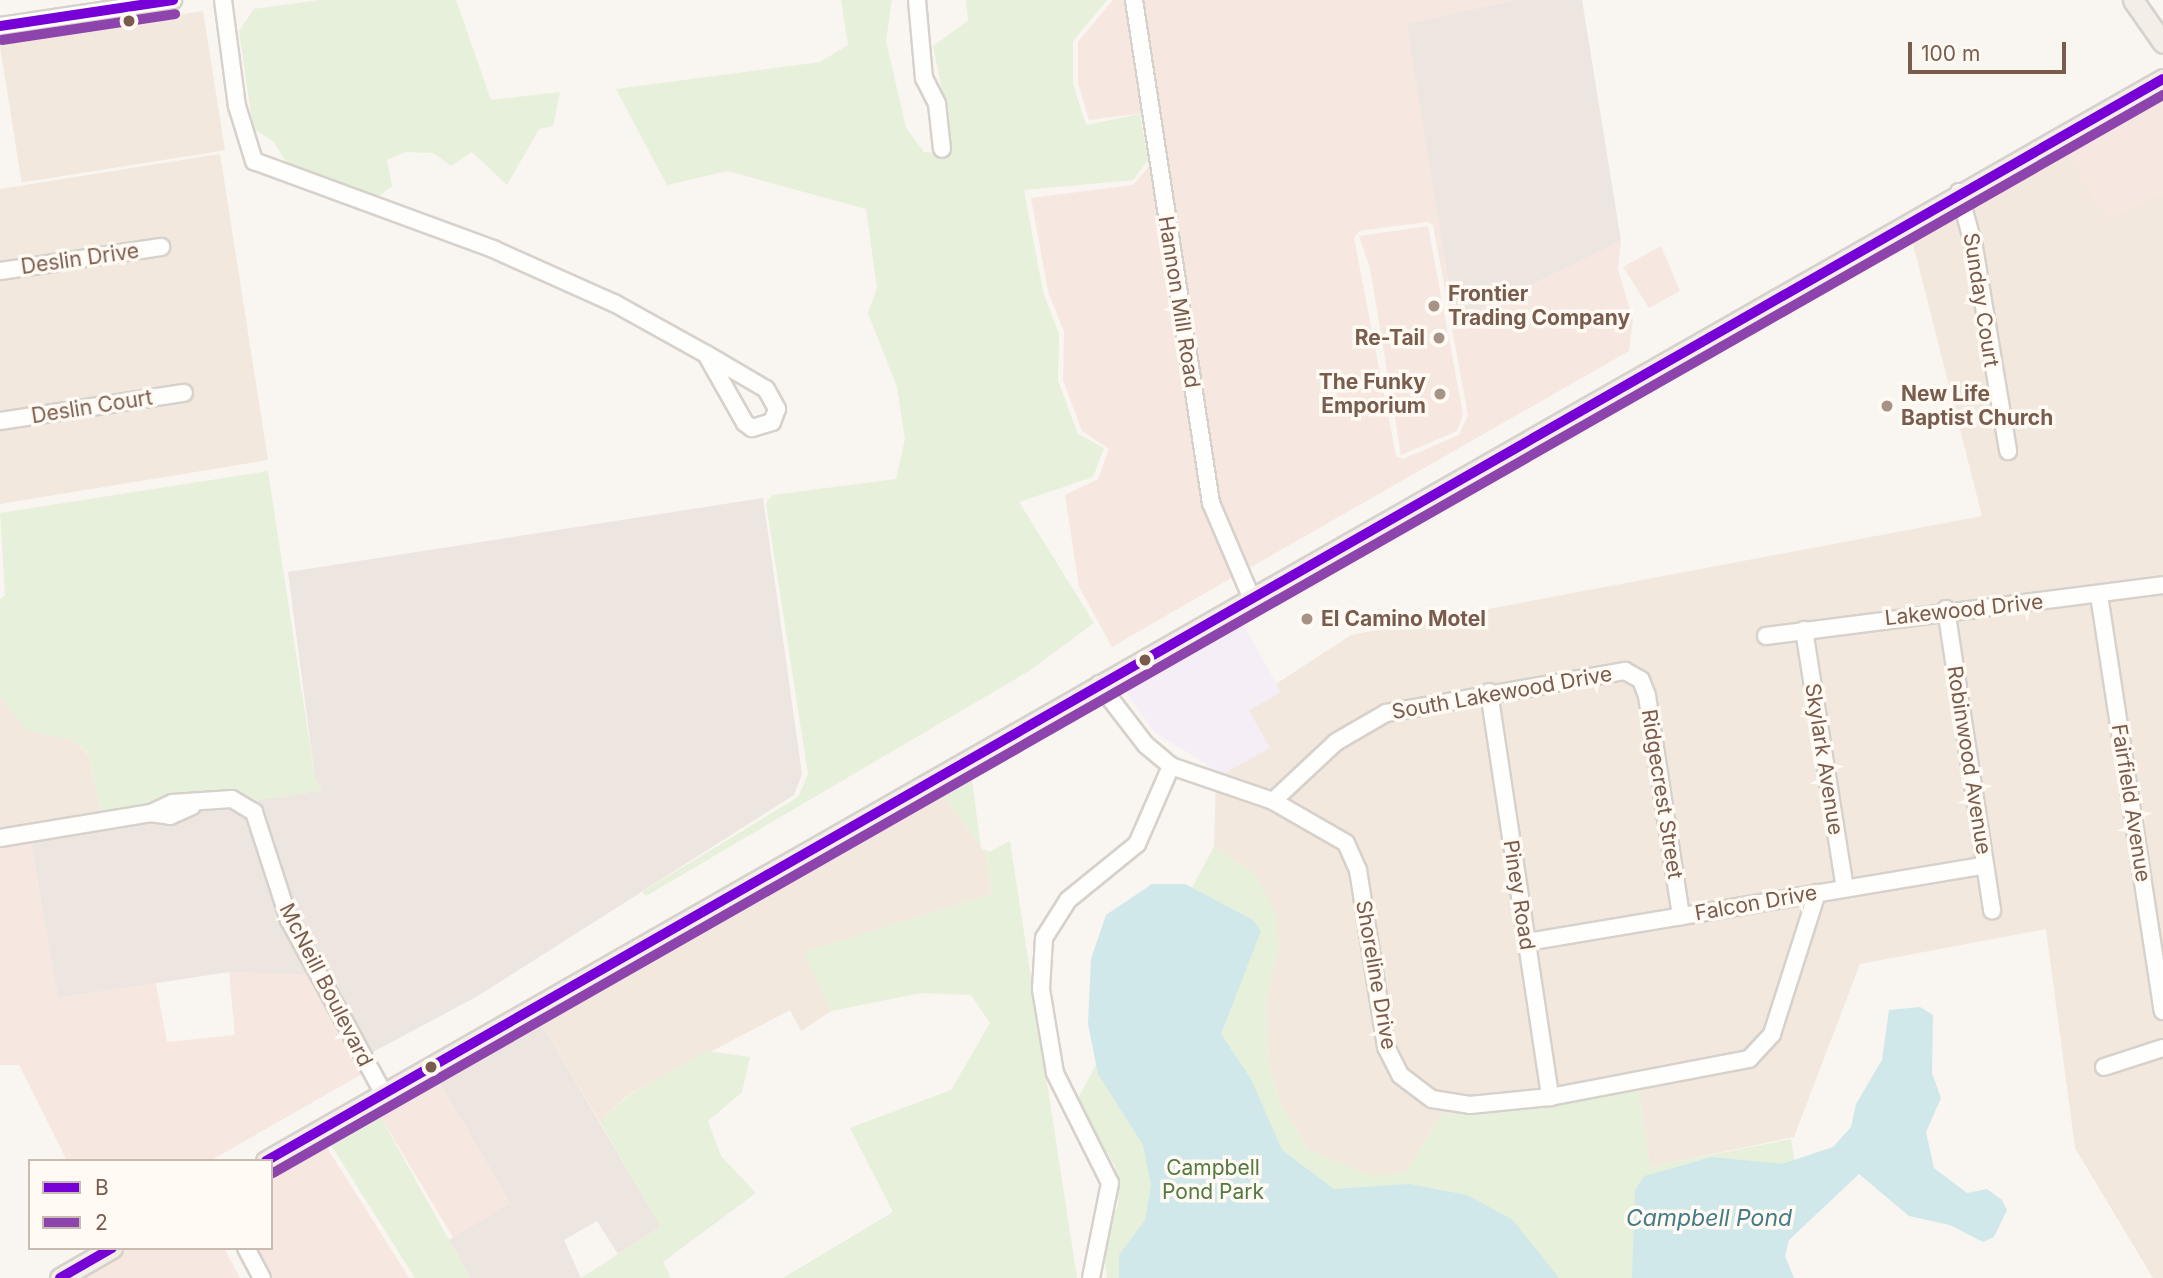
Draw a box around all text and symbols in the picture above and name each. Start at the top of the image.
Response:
unlabelled marker [122,14,136,28]
scale bar [1911,28,2068,72]
text: 100 m [1921,41,1980,66]
street label: Hannon Mill Road [1153,214,1205,390]
street label: Sunday Court [1958,231,2004,369]
street label: Deslin Drive [19,238,141,280]
place label: Frontier Trading Company [1448,281,1630,331]
marker: Frontier Trading Company [1426,298,1442,314]
place label: Re-Tail [1355,325,1425,351]
marker: Re-Tail [1431,330,1447,346]
place label: The Funky Emporium [1319,369,1426,419]
place label: New Life Baptist Church [1901,381,2053,431]
street label: Deslin Court [30,385,154,429]
marker: The Funky Emporium [1432,386,1448,402]
marker: New Life Baptist Church [1879,398,1895,414]
street label: Lakewood Drive [1883,589,2045,631]
place label: El Camino Motel [1321,606,1486,632]
marker: El Camino Motel [1299,611,1315,627]
unlabelled marker [1138,653,1152,667]
street label: South Lakewood Drive [1390,661,1614,725]
street label: Robinwood Avenue [1942,664,1996,856]
street label: Skylark Avenue [1800,681,1848,837]
street label: Ridgecrest Street [1636,707,1688,881]
street label: Fairfield Avenue [2106,722,2156,884]
street label: Piney Road [1498,838,1540,952]
street label: Falcon Drive [1693,880,1819,926]
street label: Shoreline Drive [1350,898,1402,1052]
street label: McNeill Boulevard [274,899,378,1071]
unlabelled marker [424,1060,438,1074]
park label: Campbell Pond Park [1162,1155,1264,1205]
legend [28,1159,273,1250]
text: B [95,1175,109,1200]
water label: Campbell Pond [1626,1204,1792,1232]
text: 2 [95,1210,108,1235]

